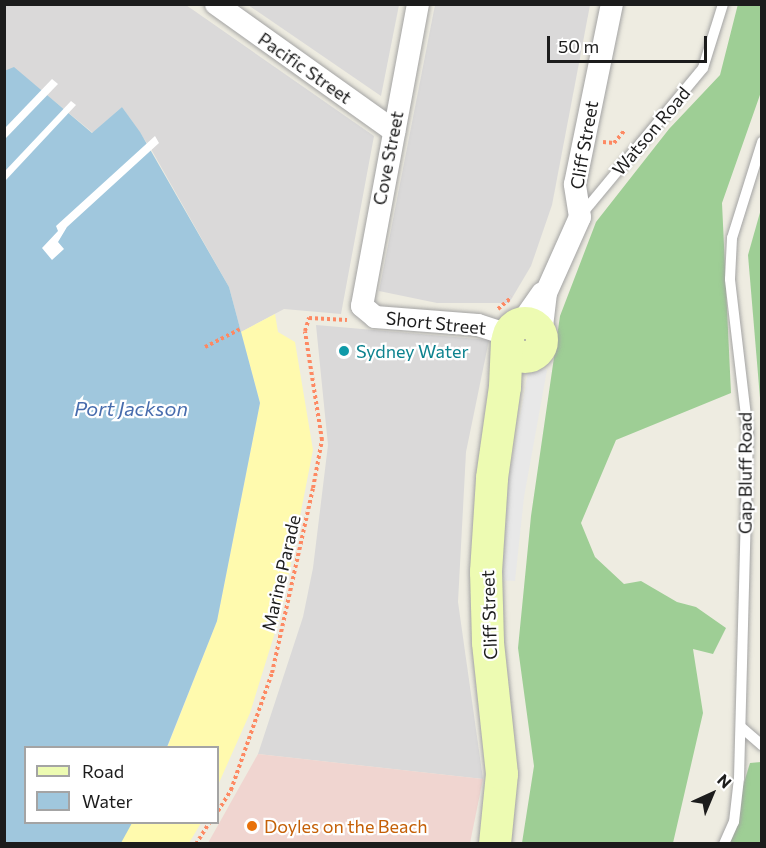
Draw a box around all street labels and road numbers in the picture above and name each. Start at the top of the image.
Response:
street label: Pacific Street [254,28,356,108]
street label: Watson Road [608,82,694,180]
street label: Cliff Street [566,99,602,191]
street label: Cove Street [368,109,408,207]
street label: Short Street [385,307,487,339]
street label: Gap Bluff Road [734,412,756,534]
street label: Marine Parade [257,513,305,633]
street label: Cliff Street [477,570,501,660]

